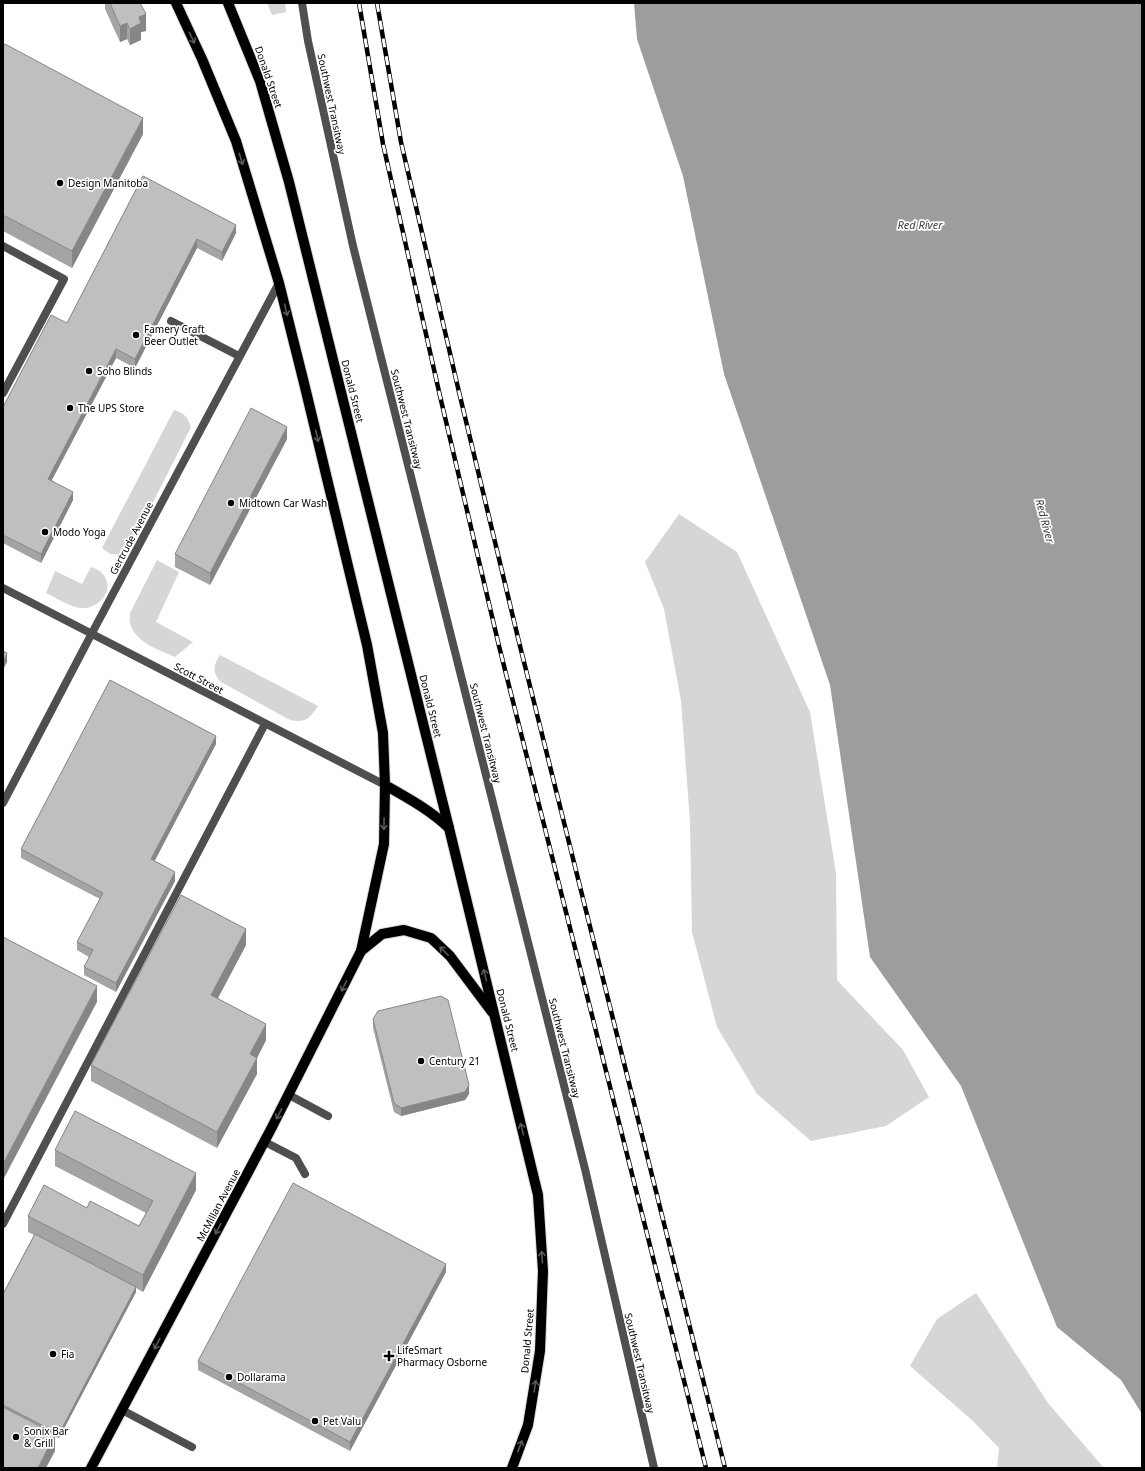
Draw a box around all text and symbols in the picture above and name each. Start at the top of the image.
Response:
one-way arrow [189,32,196,44]
street label: Donald Street [252,44,286,110]
street label: Southwest Transitway [315,52,350,156]
one-way arrow [238,152,245,165]
place label: Design Manitoba [68,176,148,190]
marker: Design Manitoba [55,178,65,188]
water label: Red River [897,217,943,232]
one-way arrow [283,303,290,316]
place label: Famery Craft Beer Outlet [144,322,205,348]
marker: Famery Craft Beer Outlet [131,330,141,340]
street label: Donald Street [338,358,368,424]
place label: Soho Blinds [97,364,152,378]
marker: Soho Blinds [84,366,94,376]
street label: Southwest Transitway [388,368,426,471]
place label: The UPS Store [78,401,145,415]
marker: The UPS Store [65,403,75,413]
one-way arrow [314,430,322,443]
place label: Midtown Car Wash [239,496,327,510]
water label: Red River [1032,497,1059,545]
marker: Midtown Car Wash [226,498,236,508]
street label: Gertrude Avenue [106,499,156,577]
place label: Modo Yoga [53,525,106,539]
marker: Modo Yoga [40,527,50,537]
street label: Scott Street [172,659,226,697]
street label: Donald Street [416,673,446,739]
street label: Southwest Transitway [467,682,505,785]
one-way arrow [380,817,388,830]
one-way arrow [440,946,449,956]
one-way arrow [480,969,488,982]
one-way arrow [339,979,347,991]
street label: Donald Street [493,987,523,1053]
street label: Southwest Transitway [546,997,584,1100]
place label: Century 21 [429,1054,480,1068]
marker: Century 21 [416,1056,426,1066]
one-way arrow [275,1108,282,1120]
one-way arrow [518,1122,525,1135]
street label: McMillan Avenue [193,1166,243,1244]
one-way arrow [214,1223,222,1235]
one-way arrow [539,1251,546,1264]
street label: Donald Street [517,1308,537,1374]
street label: Southwest Transitway [622,1312,659,1415]
one-way arrow [153,1338,160,1350]
place label: LifeSmart Pharmacy Osborne [397,1343,488,1369]
place label: Fia [61,1347,74,1361]
marker: Fia [48,1349,58,1359]
marker: LifeSmart Pharmacy Osborne [384,1351,394,1361]
place label: Dollarama [237,1370,286,1384]
marker: Dollarama [224,1372,234,1382]
one-way arrow [531,1380,539,1393]
place label: Pet Valu [323,1414,361,1428]
marker: Pet Valu [310,1416,320,1426]
place label: Sonix Bar & Grill [24,1424,68,1450]
marker: Sonix Bar & Grill [11,1432,21,1442]
one-way arrow [517,1441,525,1453]

